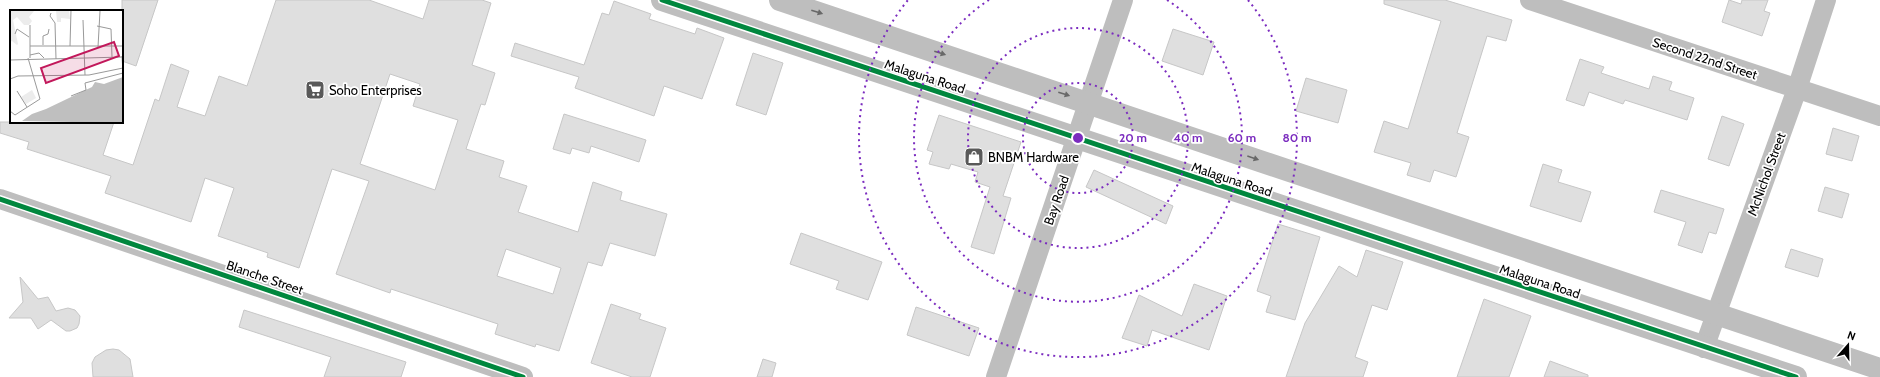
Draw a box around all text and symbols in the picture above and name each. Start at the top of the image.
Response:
one-way arrow [811,9,823,15]
inset map [10,10,123,123]
street label: Second 22nd Street [1651,34,1760,83]
one-way arrow [935,50,947,56]
street label: Malaguna Road [883,55,967,97]
supermarket icon: Soho Enterprises [304,79,326,101]
place label: Soho Enterprises [329,82,422,98]
one-way arrow [1058,91,1070,97]
text: 20 m [1119,130,1147,145]
text: 40 m [1173,130,1203,145]
text: 60 m [1228,130,1256,145]
text: 80 m [1283,130,1311,145]
street label: McNichol Street [1744,130,1789,218]
centre of rings [1071,131,1085,145]
shop icon: BNBM Hardware [963,146,985,168]
place label: BNBM Hardware [988,149,1079,165]
one-way arrow [1248,155,1260,161]
street label: Malaguna Road [1190,158,1274,200]
street label: Bay Road [1040,173,1072,227]
street label: Blanche Street [224,256,306,298]
street label: Malaguna Road [1498,260,1582,302]
north arrow [1828,325,1868,365]
text: N [1845,328,1857,344]

